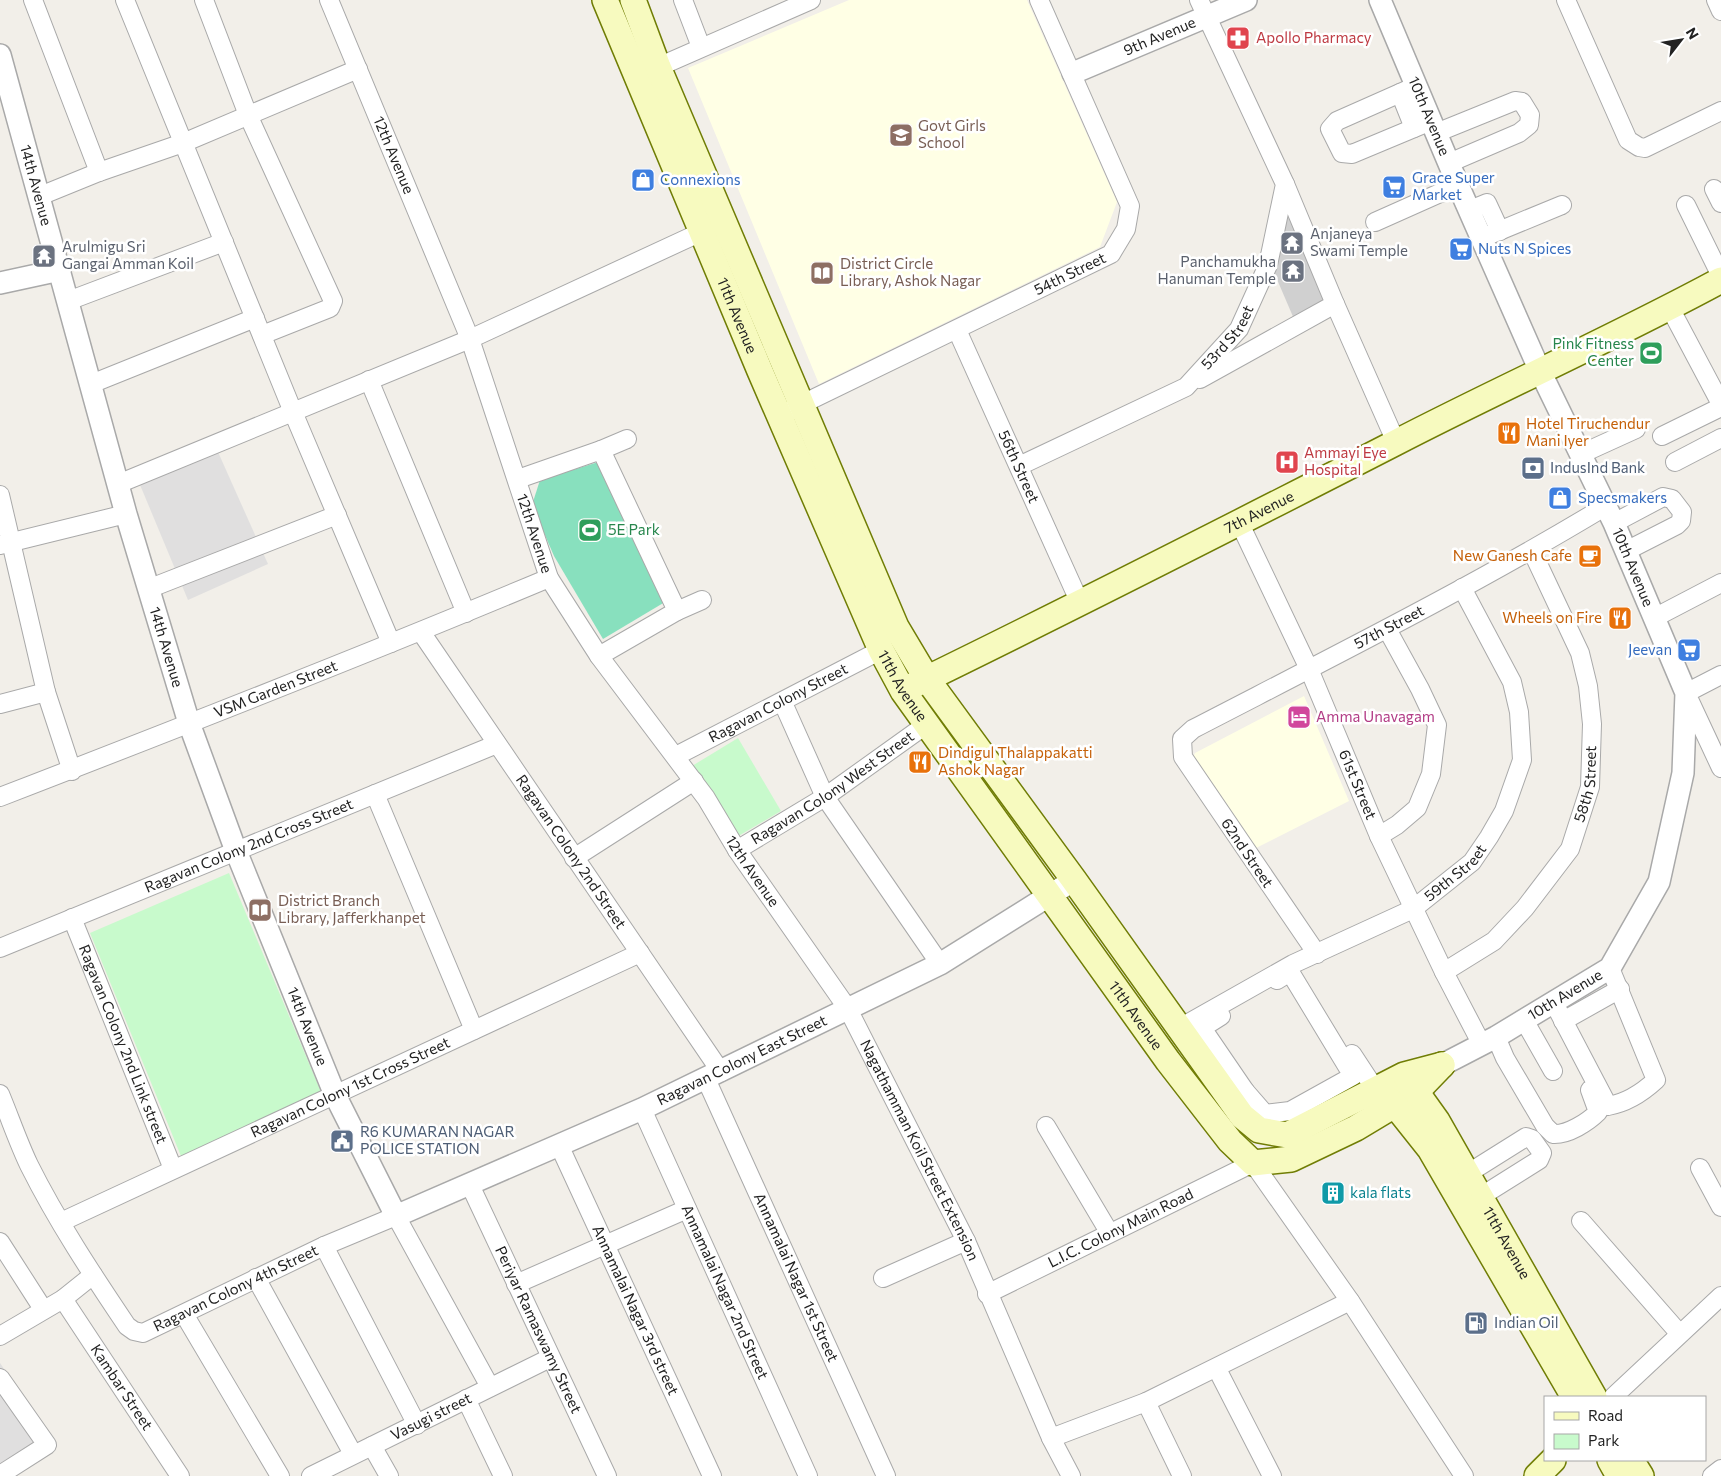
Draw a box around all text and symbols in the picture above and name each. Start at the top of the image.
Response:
street label: 9th Avenue [1120,12,1198,59]
north arrow [1656,15,1706,65]
text: N [1683,24,1703,42]
pharmacy icon: Apollo Pharmacy [1225,25,1251,51]
place label: Apollo Pharmacy [1256,28,1372,46]
street label: 10th Avenue [1405,74,1454,158]
street label: 12th Avenue [370,113,419,196]
place label: Govt Girls School [918,116,986,151]
school or university icon: Govt Girls School [888,122,914,148]
street label: 14th Avenue [17,142,56,227]
shop icon: Connexions [630,167,656,193]
place label: Grace Super Market [1412,168,1495,203]
place label: Connexions [660,170,741,188]
supermarket icon: Grace Super Market [1381,174,1407,200]
place label: Anjaneya Swami Temple [1310,224,1408,259]
temple icon: Anjaneya Swami Temple [1279,230,1305,256]
supermarket icon: Nuts N Spices [1448,236,1474,262]
place label: Arulmigu Sri Gangai Amman Koil [62,237,194,272]
place label: Nuts N Spices [1478,239,1572,257]
temple icon: Arulmigu Sri Gangai Amman Koil [31,243,57,269]
street label: 54th Street [1031,248,1108,298]
place label: Panchamukha Hanuman Temple [1157,252,1276,287]
place label: District Circle Library, Ashok Nagar [840,254,981,289]
temple icon: Panchamukha Hanuman Temple [1280,258,1306,284]
library icon: District Circle Library, Ashok Nagar [809,260,835,286]
street label: 11th Avenue [714,275,762,356]
street label: 53rd Street [1197,302,1257,373]
place label: Pink Fitness Center [1552,334,1634,369]
sports icon: Pink Fitness Center [1638,340,1664,366]
place label: Hotel Tiruchendur Mani Iyer [1526,414,1650,449]
restaurant icon: Hotel Tiruchendur Mani Iyer [1496,420,1522,446]
street label: 56th Street [995,427,1044,506]
place label: Ammayi Eye Hospital [1304,443,1387,478]
hospital icon: Ammayi Eye Hospital [1274,449,1300,475]
bank icon: IndusInd Bank [1520,455,1546,481]
place label: IndusInd Bank [1550,458,1645,476]
shop icon: Specsmakers [1547,485,1573,511]
street label: 7th Avenue [1221,486,1297,537]
place label: Specsmakers [1578,488,1667,506]
street label: 12th Avenue [514,491,557,575]
sports icon: 5E Park [577,517,603,543]
place label: 5E Park [608,520,660,538]
street label: 10th Avenue [1609,525,1658,609]
cafe icon: New Ganesh Cafe [1577,543,1603,569]
place label: New Ganesh Cafe [1453,546,1572,564]
street label: 57th Street [1351,601,1427,652]
street label: 14th Avenue [146,604,188,689]
restaurant icon: Wheels on Fire [1607,605,1633,631]
place label: Wheels on Fire [1502,608,1602,626]
supermarket icon: Jeevan [1676,637,1702,663]
place label: Jeevan [1628,640,1672,658]
street label: 11th Avenue [875,647,932,725]
street label: VSM Garden Street [211,656,340,721]
street label: Ragavan Colony Street [705,659,850,746]
hotel icon: Amma Unavagam [1286,704,1312,730]
place label: Amma Unavagam [1316,707,1435,725]
street label: Ragavan Colony West Street [747,726,917,848]
place label: Dindigul Thalappakatti Ashok Nagar [938,743,1093,778]
street label: 58th Street [1569,745,1599,824]
street label: 61st Street [1336,747,1381,822]
restaurant icon: Dindigul Thalappakatti Ashok Nagar [907,749,933,775]
street label: Ragavan Colony 2nd Street [513,771,631,932]
street label: Ragavan Colony 2nd Cross Street [142,794,355,896]
street label: 62nd Street [1218,814,1278,891]
street label: 12th Avenue [722,832,784,910]
street label: 59th Street [1420,840,1490,905]
place label: District Branch Library, Jafferkhanpet [278,891,426,926]
library icon: District Branch Library, Jafferkhanpet [247,897,273,923]
street label: Ragavan Colony 2nd Link street [76,942,172,1146]
street label: 10th Avenue [1524,965,1605,1023]
street label: 11th Avenue [1106,977,1167,1053]
street label: 14th Avenue [284,984,332,1068]
street label: Ragavan Colony East Street [654,1010,829,1108]
street label: Ragavan Colony 1st Cross Street [247,1033,452,1141]
street label: Nagathamman Koil Street Extension [857,1036,983,1263]
place label: R6 KUMARAN NAGAR POLICE STATION [360,1122,515,1157]
public building icon: R6 KUMARAN NAGAR POLICE STATION [329,1128,355,1154]
building icon: kala flats [1320,1180,1346,1206]
place label: kala flats [1350,1183,1411,1201]
street label: L.I.C. Colony Main Road [1045,1184,1196,1271]
street label: Annamalai Nagar 1st Street [751,1190,843,1364]
street label: Annamalai Nagar 2nd Street [678,1202,773,1382]
street label: 11th Avenue [1480,1203,1535,1282]
street label: Annamalai Nagar 3rd street [589,1222,683,1398]
street label: Ragavan Colony 4th Street [150,1240,321,1335]
street label: Periyar Ramaswamy Street [492,1243,586,1416]
fuel station icon: Indian Oil [1463,1310,1489,1336]
place label: Indian Oil [1494,1313,1559,1331]
street label: Kambar Street [87,1341,157,1433]
street label: Vasugi street [387,1388,474,1443]
legend [1544,1396,1706,1461]
text: Road [1588,1406,1623,1424]
text: Park [1588,1431,1619,1449]

